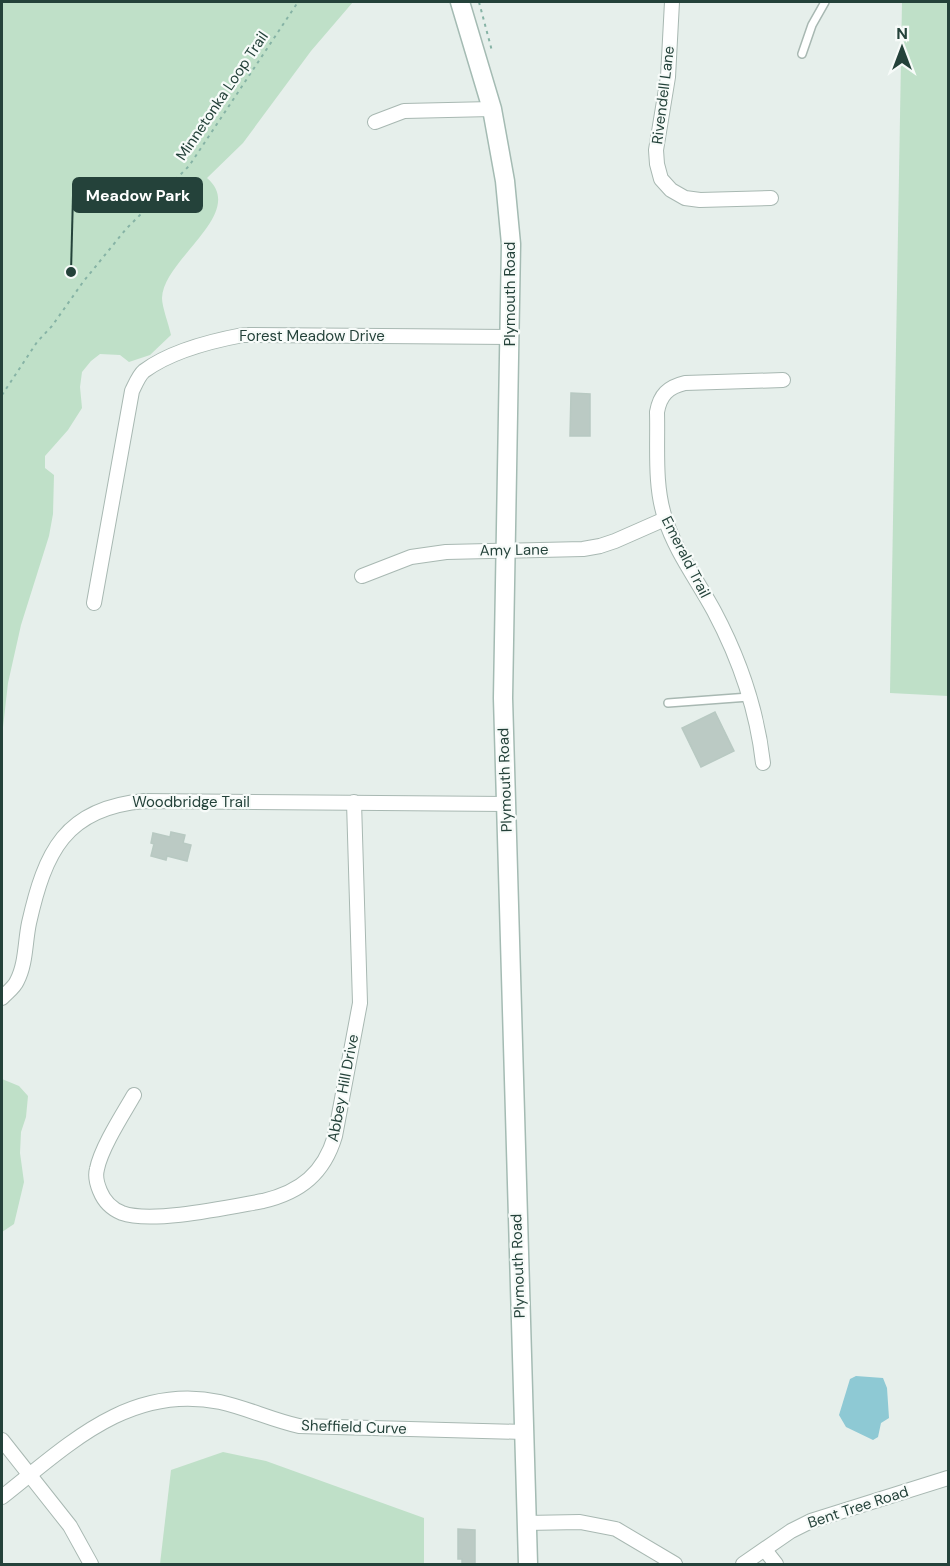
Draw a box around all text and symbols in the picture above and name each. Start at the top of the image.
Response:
north arrow [872,18,932,78]
text: N [896,23,908,44]
street label: Minnetonka Loop Trail [171,28,273,164]
street label: Rivendell Lane [647,45,679,145]
callout: Meadow Park [73,178,202,212]
text: Meadow Park [86,185,191,206]
street label: Plymouth Road [500,242,520,346]
street label: Forest Meadow Drive [239,326,385,346]
street label: Emerald Trail [657,513,715,601]
street label: Amy Lane [480,539,548,561]
street label: Plymouth Road [493,727,517,833]
street label: Woodbridge Trail [132,792,250,812]
street label: Abbey Hill Drive [323,1032,363,1144]
street label: Plymouth Road [506,1213,530,1319]
street label: Sheffield Curve [301,1415,407,1439]
street label: Bent Tree Road [805,1481,911,1533]

